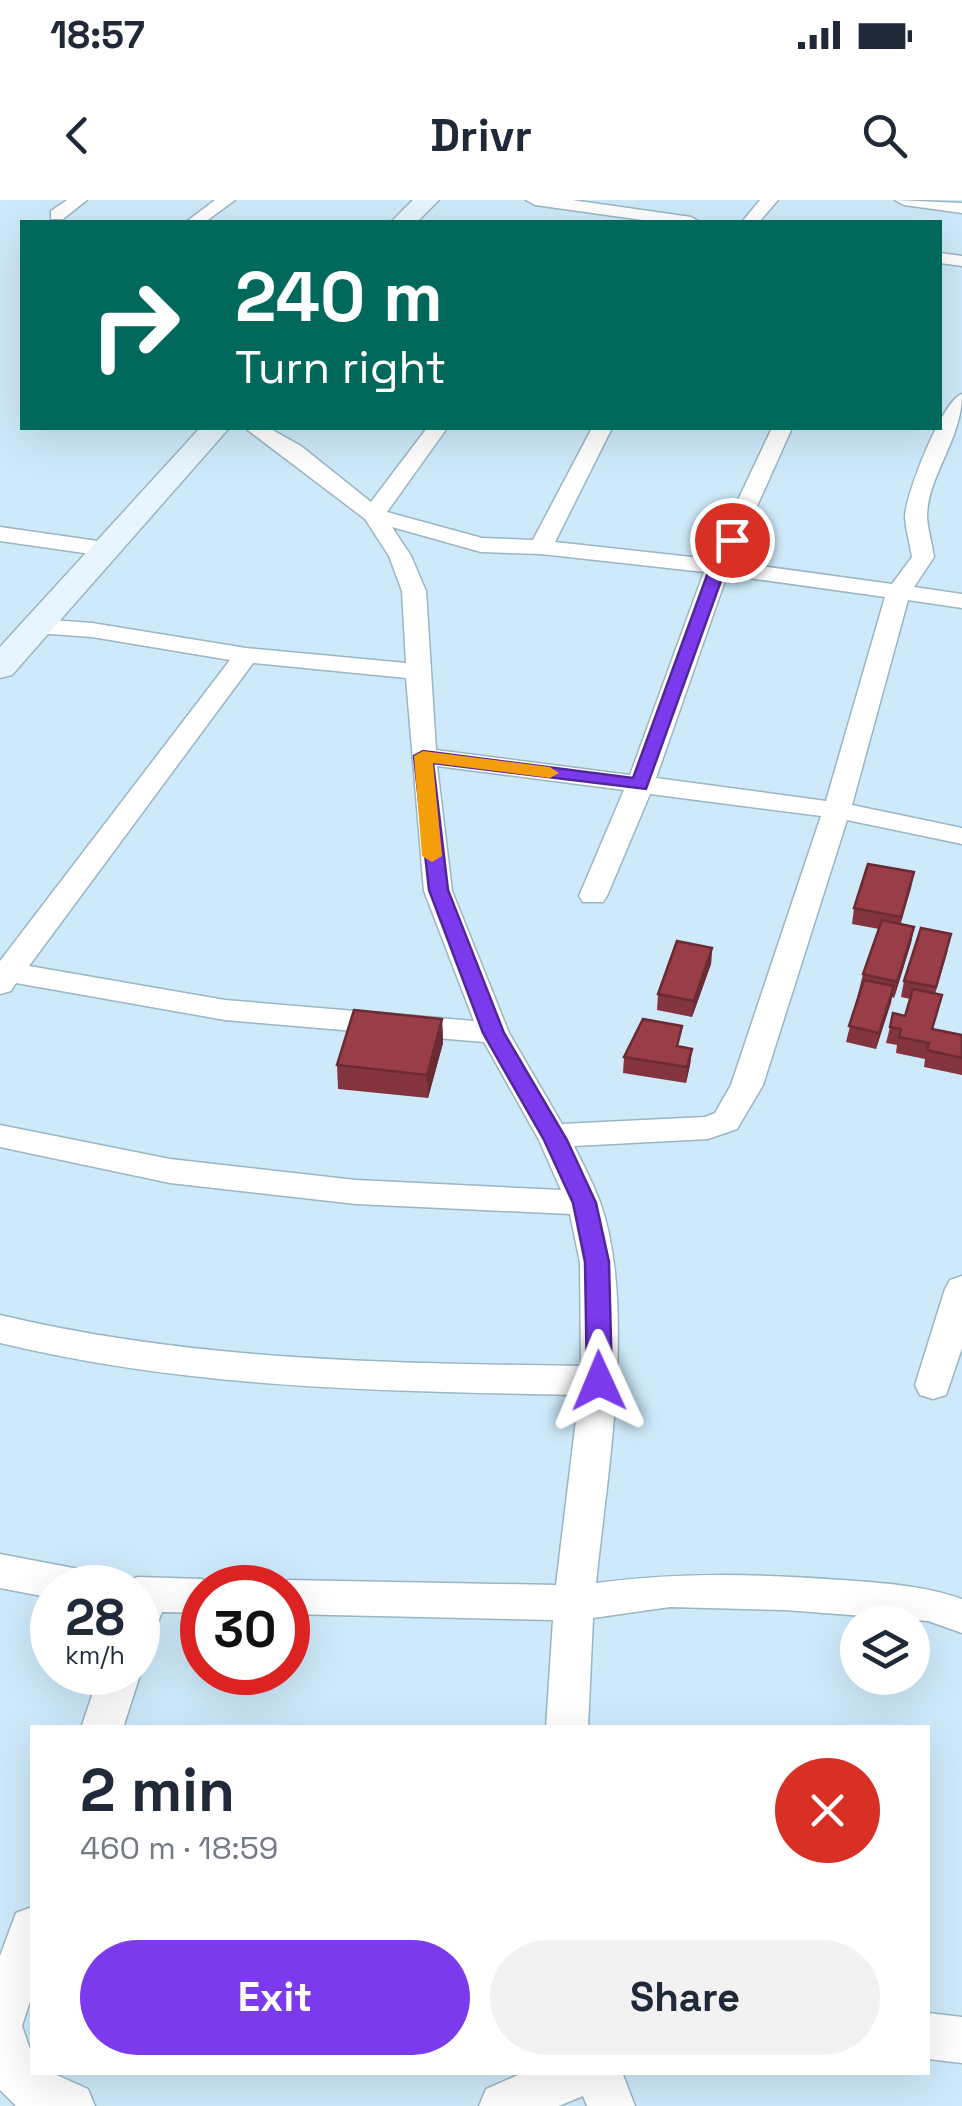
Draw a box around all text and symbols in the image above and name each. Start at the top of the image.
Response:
text: 18:57 [50,11,145,59]
text: Drivr [430,107,532,164]
icon: back [50,108,105,163]
icon: search [857,108,912,163]
text: 240 m [235,252,443,341]
icon: right [70,260,200,390]
text: Turn right [235,339,446,396]
pin [690,498,775,583]
icon: arrive [705,513,760,568]
position arrow [547,1329,651,1433]
speed limit sign: 30 [180,1565,310,1695]
text: 28 [65,1586,125,1650]
map controls [840,1605,930,1695]
button: layers [840,1605,930,1695]
text: km/h [65,1639,125,1671]
text: 2 min [80,1752,235,1829]
button: close [775,1758,880,1863]
text: 460 m · 18:59 [80,1828,278,1868]
button: Exit [80,1940,470,2055]
button: Share [490,1940,880,2055]

